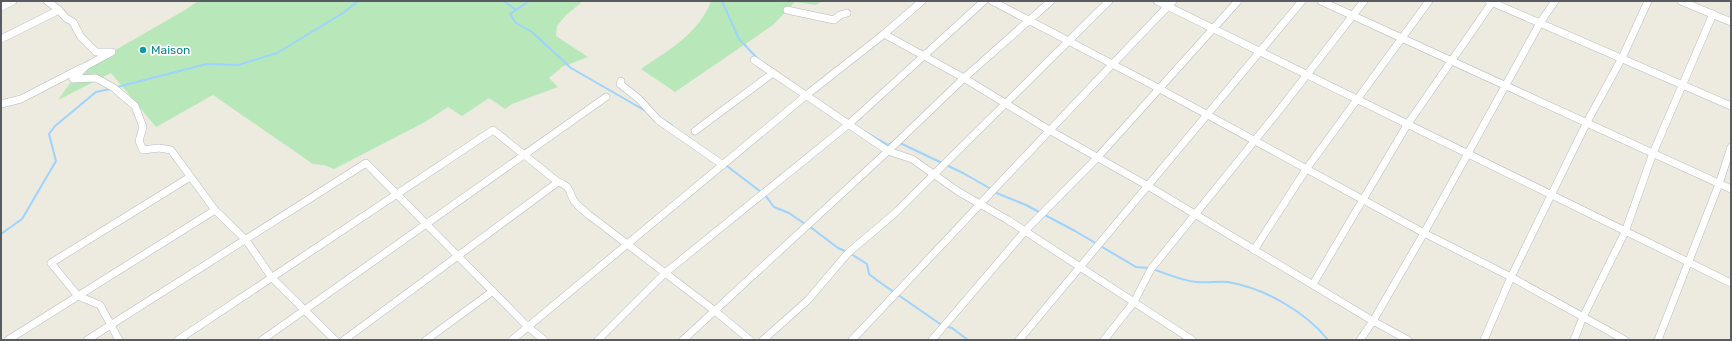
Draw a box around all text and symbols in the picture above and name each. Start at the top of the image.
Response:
place label: Maison [151,43,190,57]
marker: Maison [138,45,148,55]

